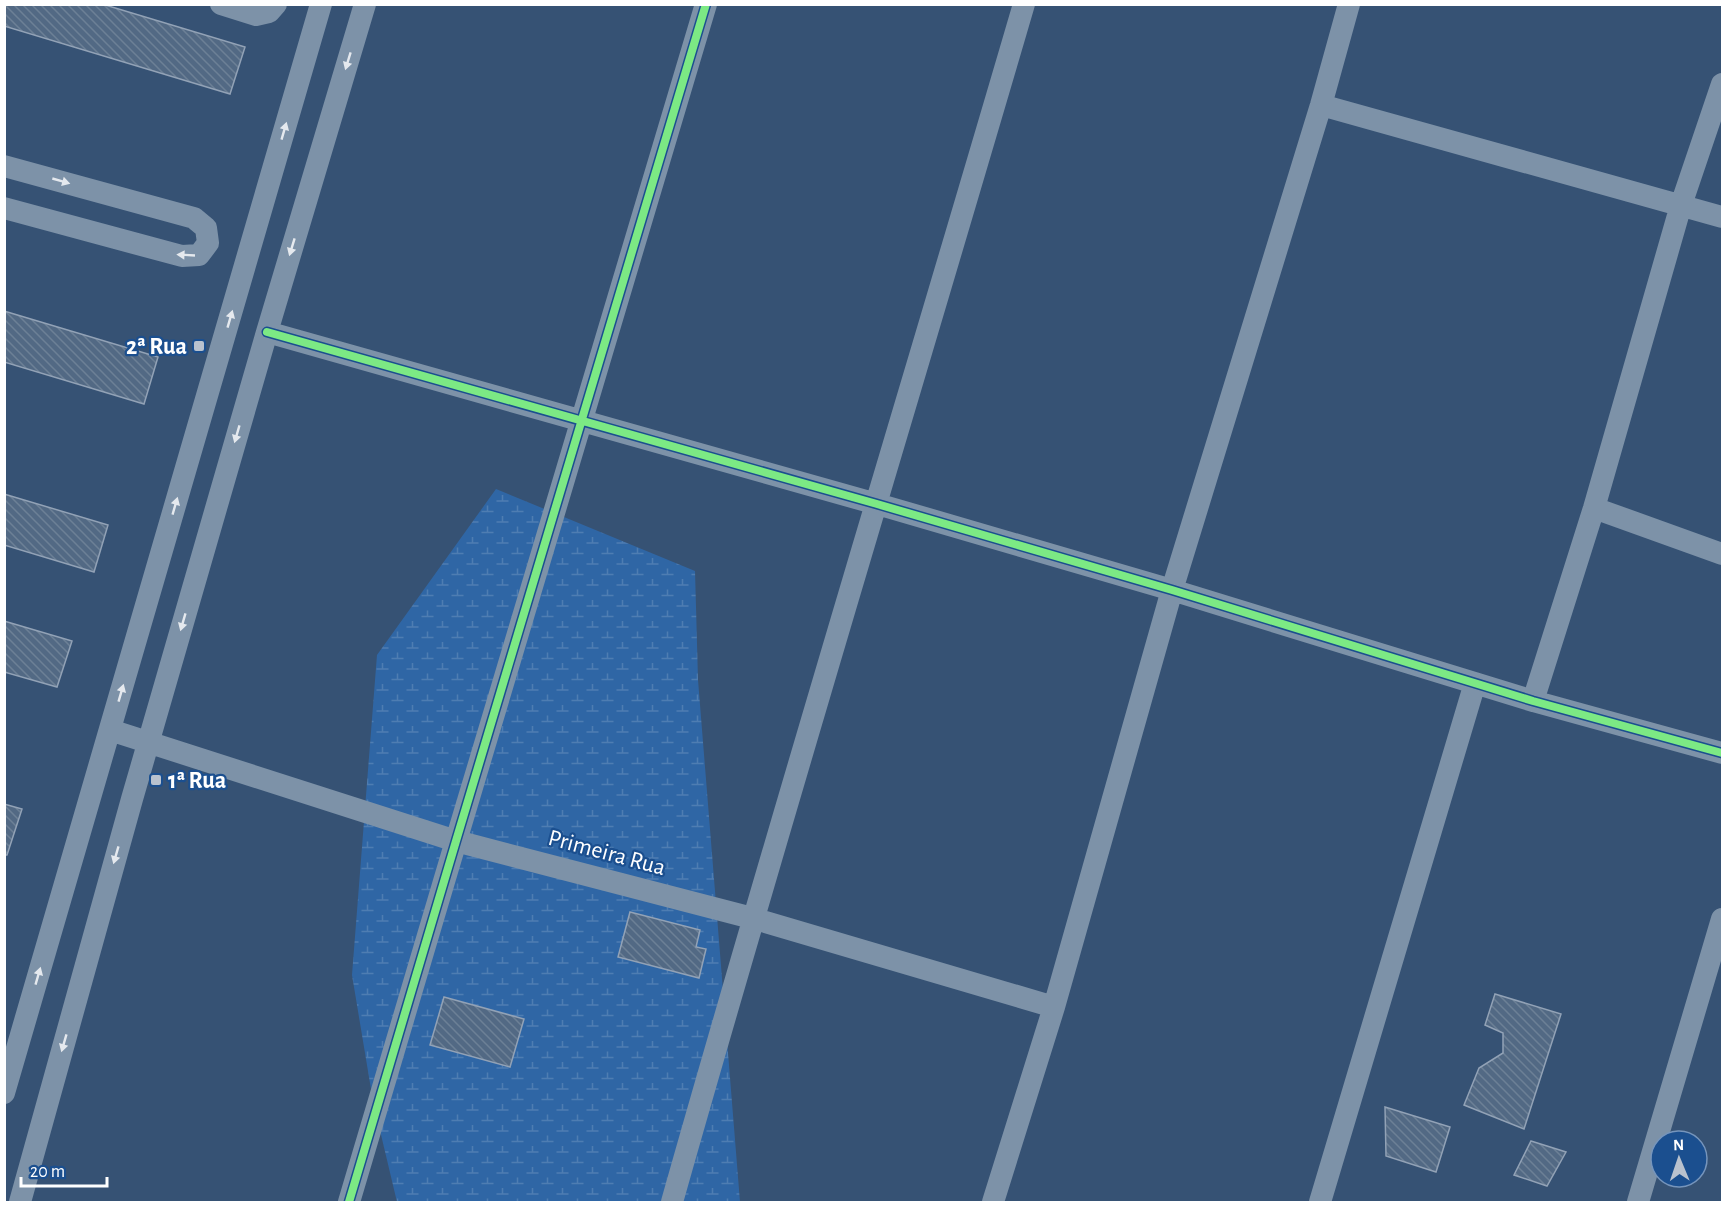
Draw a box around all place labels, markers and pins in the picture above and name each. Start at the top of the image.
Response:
place label: 2ª Rua [126,335,187,359]
marker: 2ª Rua [192,339,206,353]
place label: 1ª Rua [168,769,226,793]
marker: 1ª Rua [149,773,163,787]

